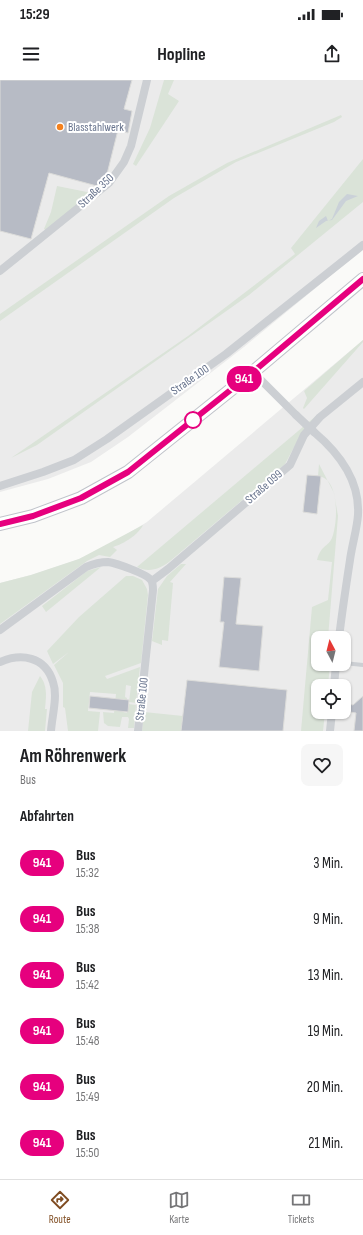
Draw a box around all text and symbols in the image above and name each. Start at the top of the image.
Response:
text: 15:29 [20,5,50,24]
icon: menu [20,43,42,65]
icon: share [321,43,343,65]
text: Hopline [157,44,206,65]
place label: Blasstahlwerk [68,120,124,135]
marker: Blasstahlwerk [55,122,65,132]
street label: Straße 350 [75,171,117,211]
street label: Straße 100 [168,361,212,399]
line badge: 941 [221,366,267,392]
text: 941 [235,370,253,387]
unlabelled marker [184,411,202,429]
street label: Straße 099 [242,467,286,507]
north arrow [311,631,351,671]
map controls [311,631,351,719]
street label: Straße 100 [132,677,152,721]
button: locate [311,679,351,719]
button: heart [301,744,343,786]
text: Am Röhrenwerk [20,745,126,768]
text: Bus [20,772,36,788]
text: Abfahrten [20,807,74,826]
text: Bus [76,846,95,865]
text: 941 [33,854,51,871]
text: 3 Min. [313,854,343,873]
text: 15:32 [76,865,99,881]
text: Bus [76,902,95,921]
text: 941 [33,910,51,927]
text: 9 Min. [313,910,343,929]
text: 15:38 [76,921,99,937]
text: Bus [76,958,95,977]
text: 941 [33,966,51,983]
text: 13 Min. [308,966,343,985]
text: 15:42 [76,977,99,993]
text: Bus [76,1014,95,1033]
text: 941 [33,1022,51,1039]
text: 19 Min. [308,1022,343,1041]
text: 15:48 [76,1033,99,1049]
text: Bus [76,1070,95,1089]
text: 941 [33,1078,51,1095]
text: 20 Min. [307,1078,343,1097]
text: 15:49 [76,1089,99,1105]
text: Bus [76,1126,95,1145]
text: 941 [33,1134,51,1151]
text: 21 Min. [308,1134,343,1153]
text: 15:50 [76,1145,99,1161]
tab: Route [49,1189,71,1226]
tab: Karte [168,1189,190,1226]
tab: Tickets [288,1189,314,1226]

